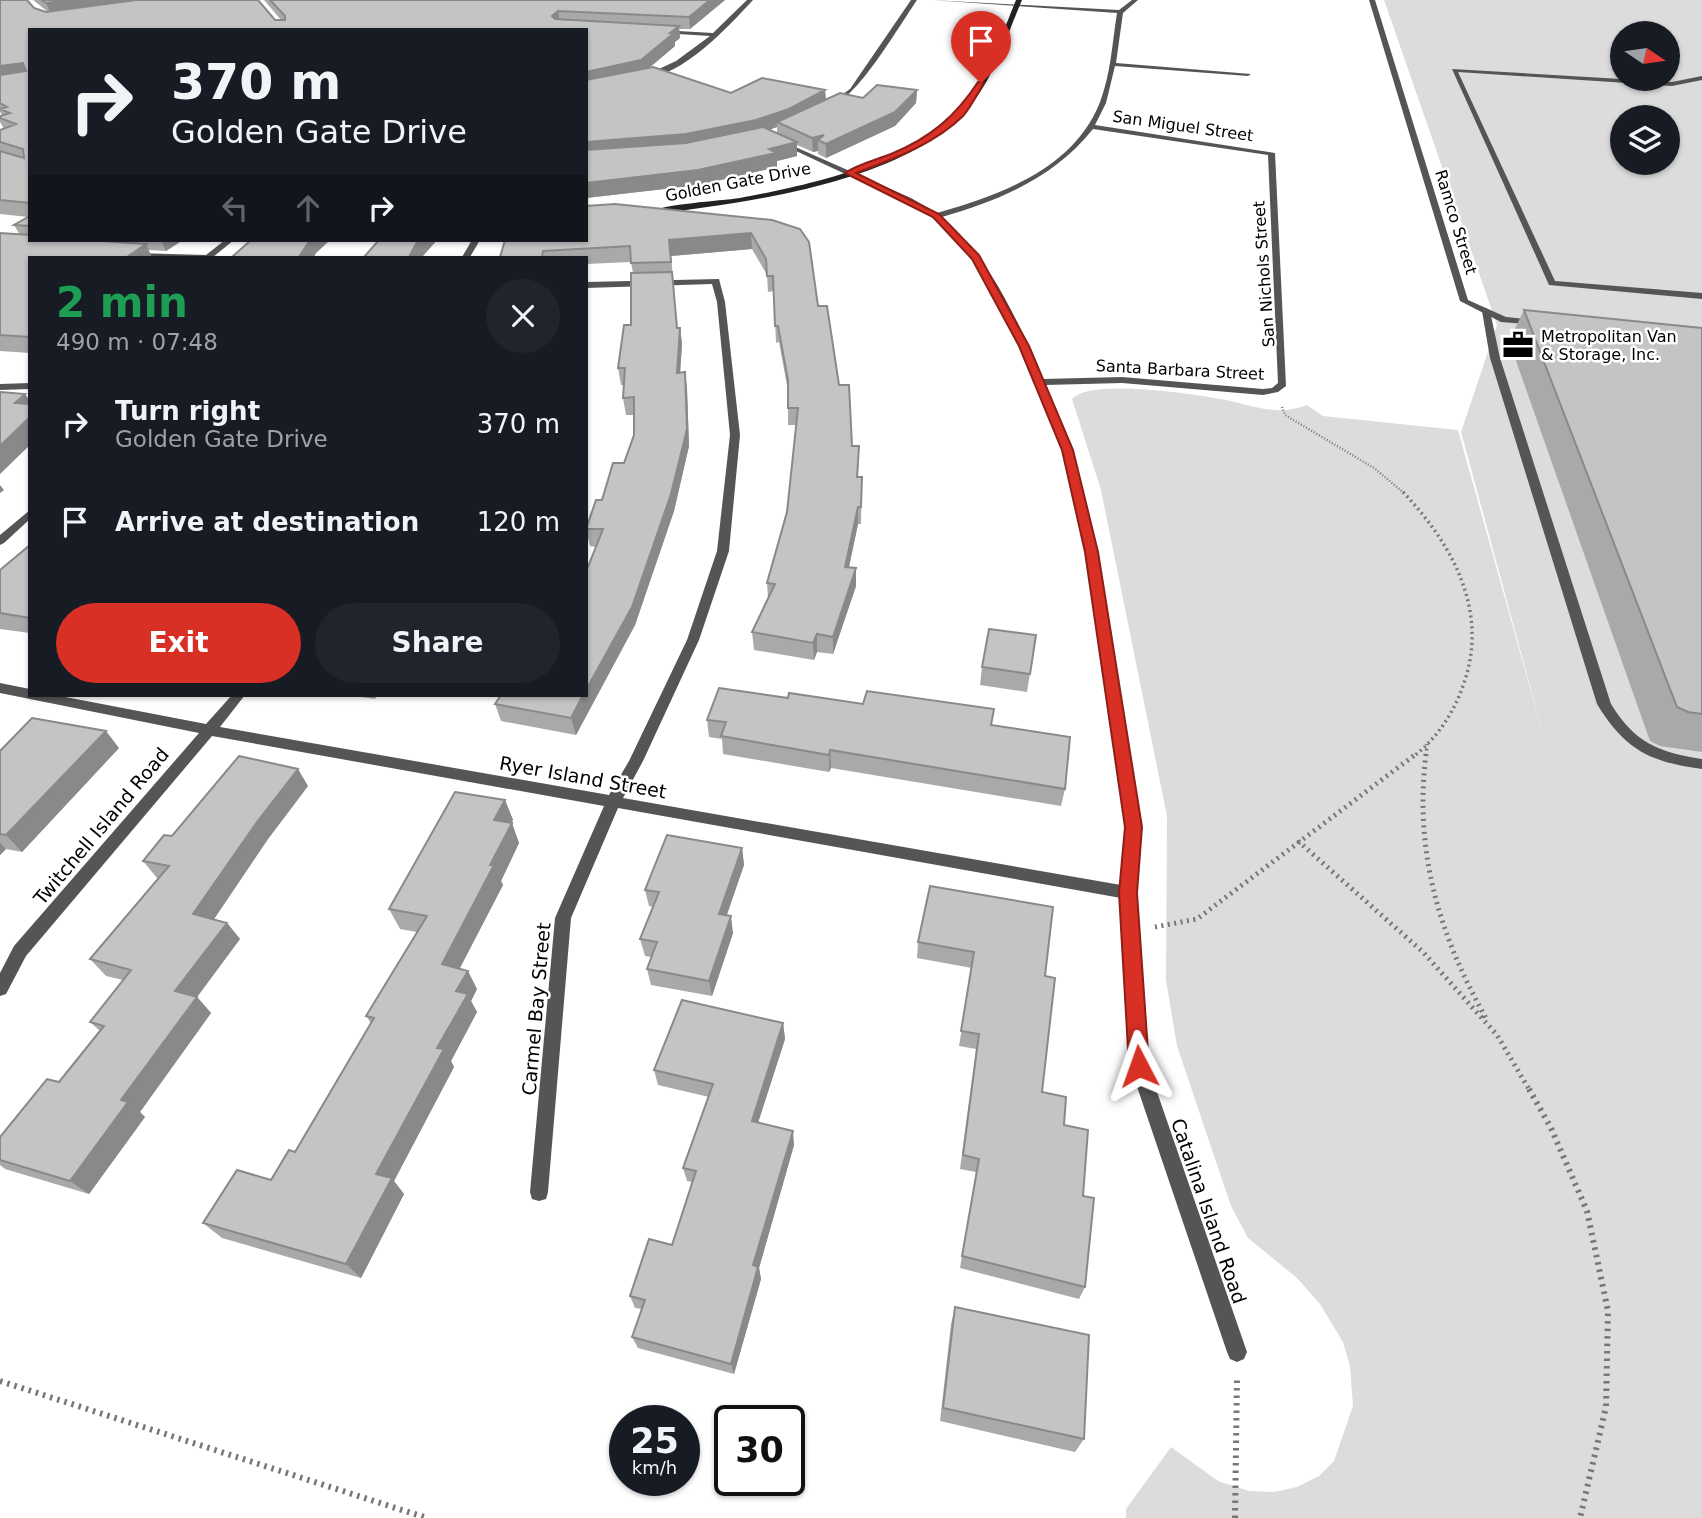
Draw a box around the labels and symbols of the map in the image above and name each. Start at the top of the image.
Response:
pin [951,11,1011,83]
north arrow [1610,21,1680,91]
street label: San Miguel Street [1112,107,1254,145]
street label: Golden Gate Drive [664,159,812,205]
street label: Ramco Street [1431,167,1481,277]
street label: San Nichols Street [1249,200,1279,348]
place label: Metropolitan Van & Storage, Inc. [1541,327,1677,364]
office icon: Metropolitan Van & Storage, Inc. [1501,328,1535,362]
street label: Santa Barbara Street [1095,356,1265,384]
street label: Twitchell Island Road [28,743,173,910]
street label: Ryer Island Street [498,751,668,803]
street label: Carmel Bay Street [517,922,555,1096]
position arrow [1102,1029,1176,1103]
street label: Catalina Island Road [1167,1115,1251,1307]
speed limit sign: 30 [714,1405,805,1496]

